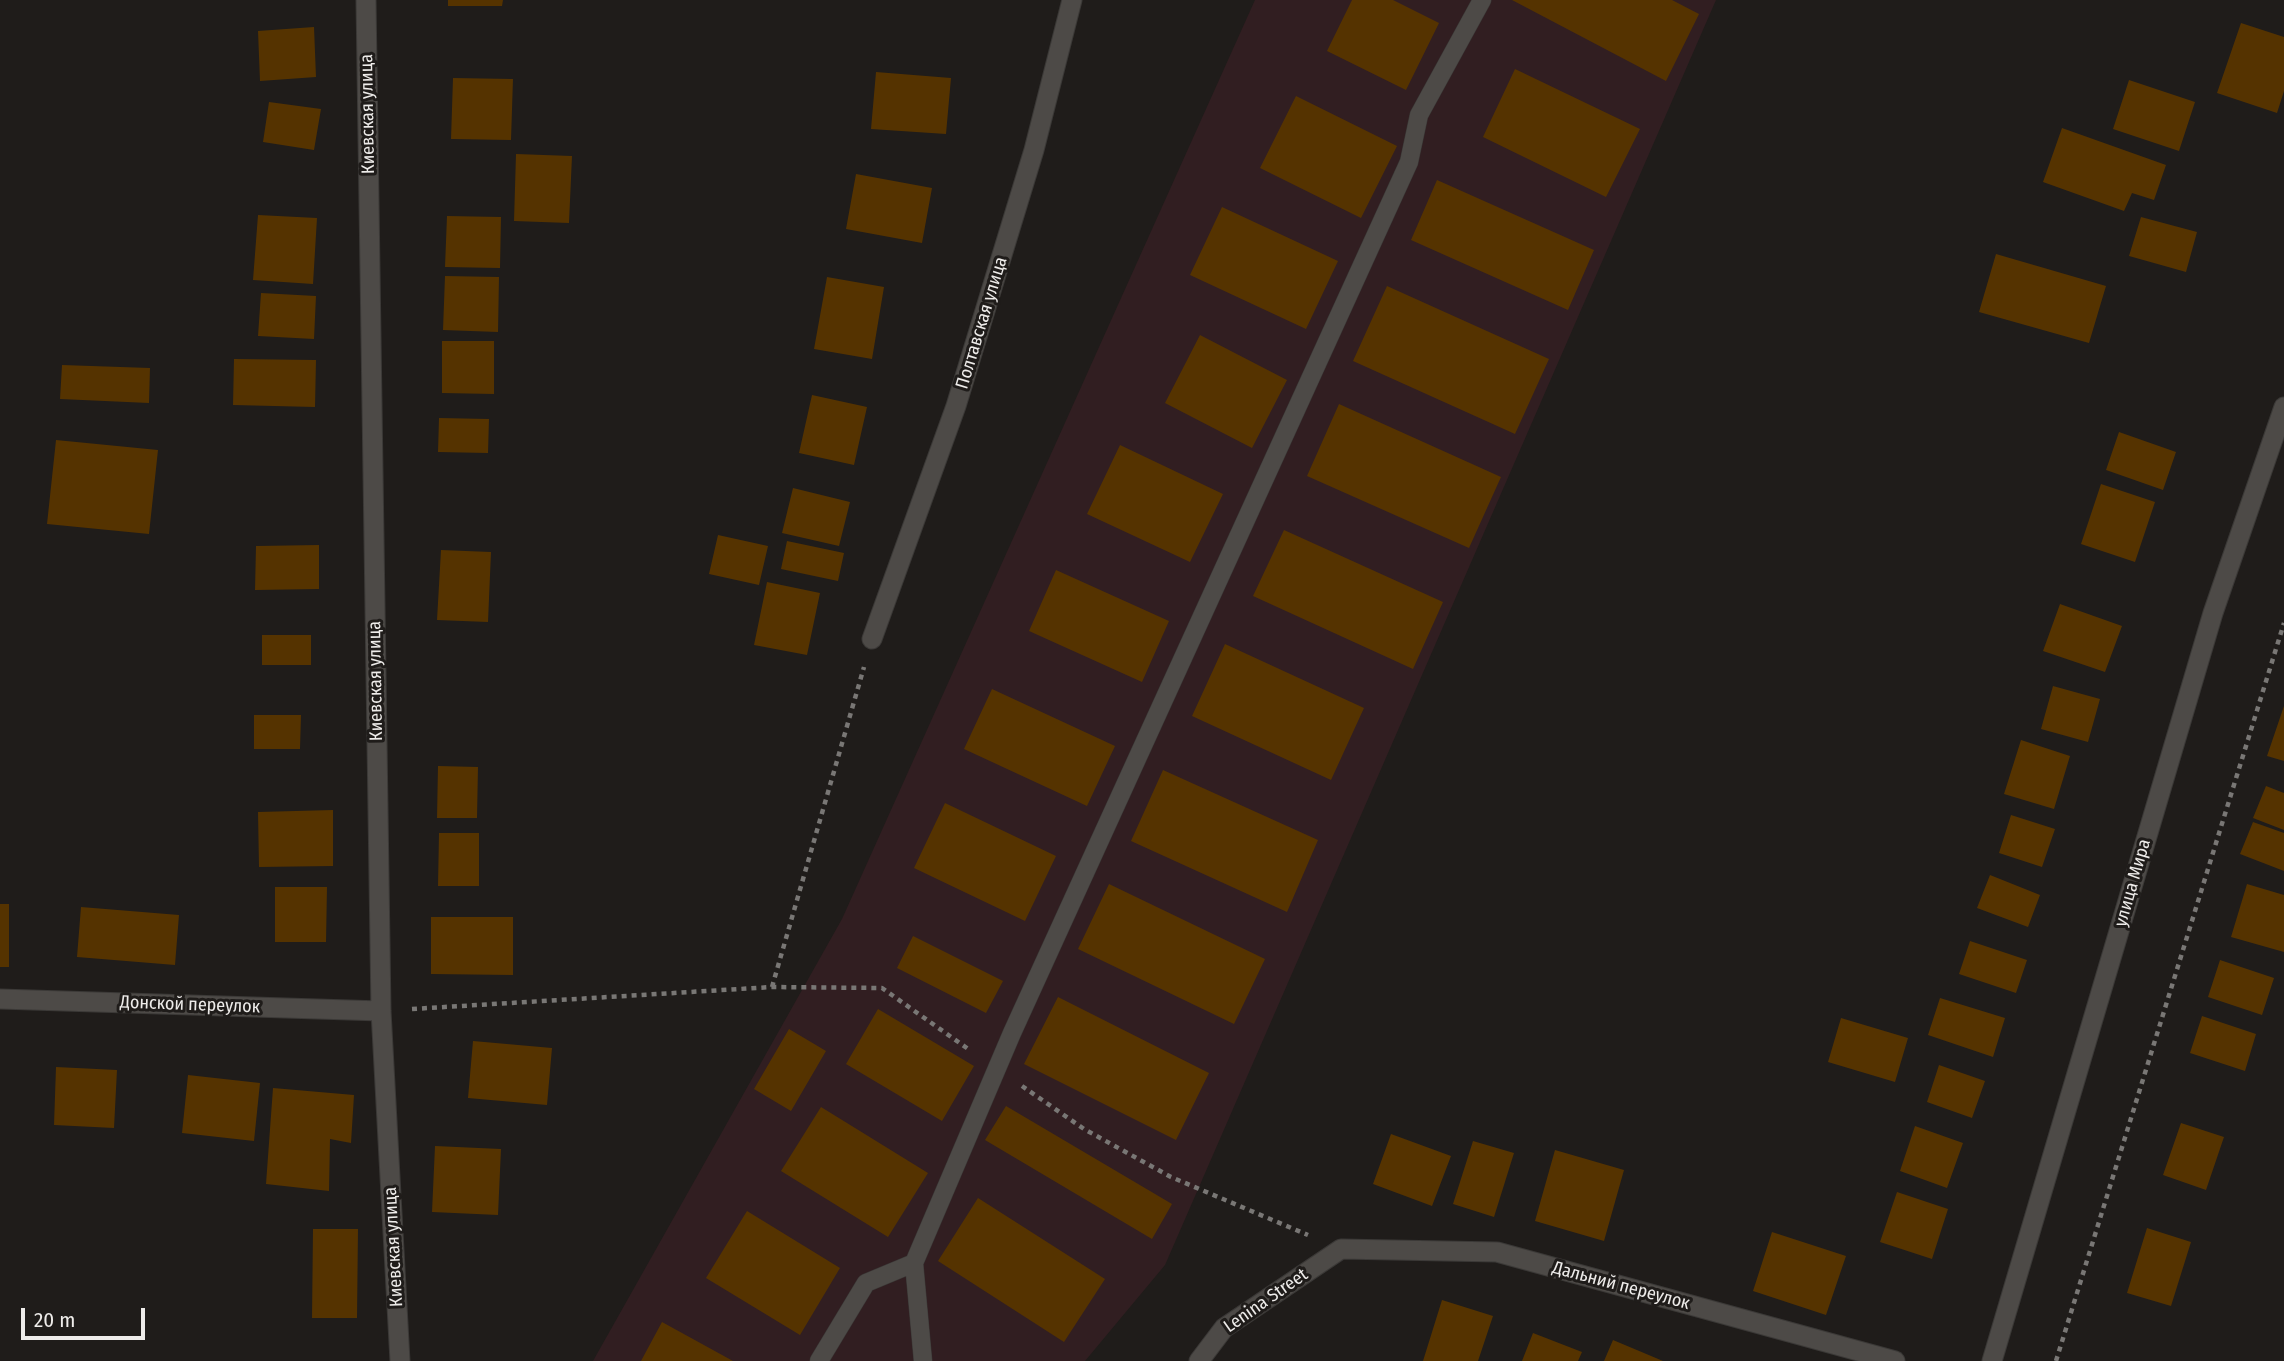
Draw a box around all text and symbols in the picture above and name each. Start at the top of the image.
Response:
street label: Киевская улица [356,54,380,174]
street label: Полтавская улица [952,254,1012,392]
street label: Киевская улица [364,621,388,741]
street label: улица Мира [2110,837,2156,929]
street label: Донской переулок [120,992,260,1018]
street label: Киевская улица [380,1186,408,1308]
street label: Дальний переулок [1550,1257,1692,1315]
street label: Lenina Street [1220,1264,1312,1338]
scale bar [24,1294,149,1338]
text: 20 m [34,1307,75,1333]

